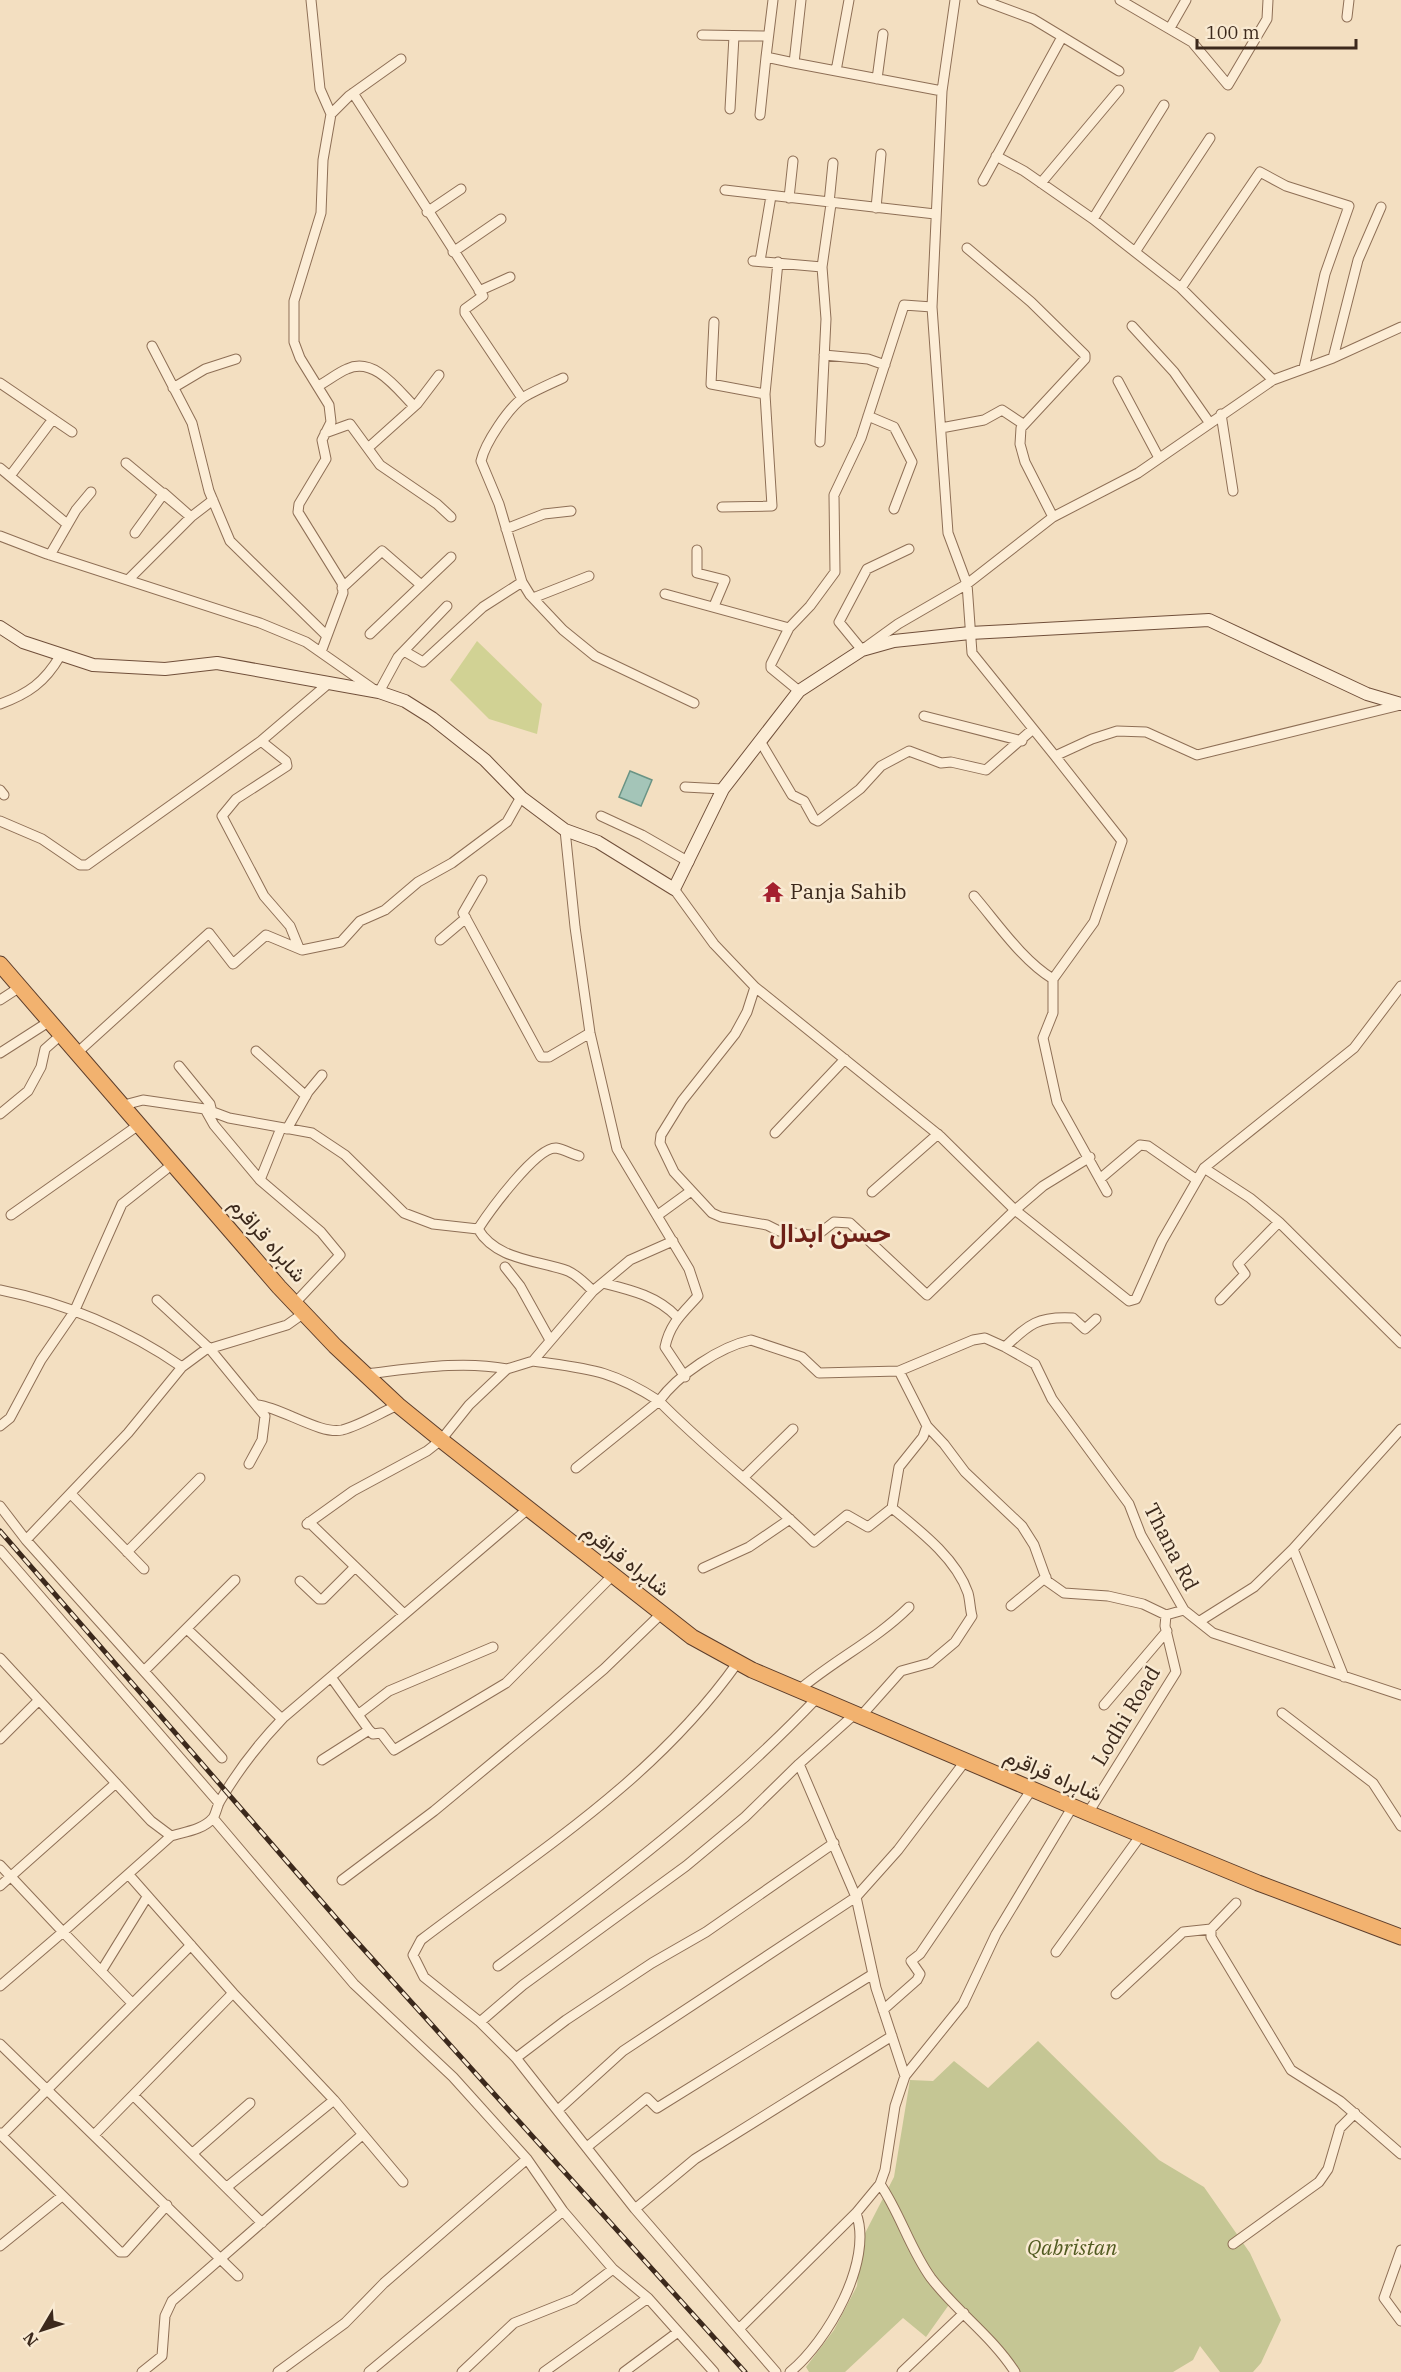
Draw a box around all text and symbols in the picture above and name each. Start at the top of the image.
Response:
scale bar [1197,12,1356,50]
text: 100 m [1206,21,1260,44]
place label: Panja Sahib [790,877,907,905]
temple icon: Panja Sahib [761,880,785,904]
street label: شاہراہ قراقرم [223,1191,313,1288]
district label: حسن ابدال [769,1214,891,1249]
street label: Thana Rd [1138,1498,1206,1595]
street label: شاہراہ قراقرم [576,1516,676,1603]
street label: Lodhi Road [1084,1660,1166,1771]
street label: شاہراہ قراقرم [1000,1741,1107,1808]
park label: Qabristan [1027,2233,1117,2261]
north arrow [12,2300,72,2360]
text: N [19,2328,42,2351]

